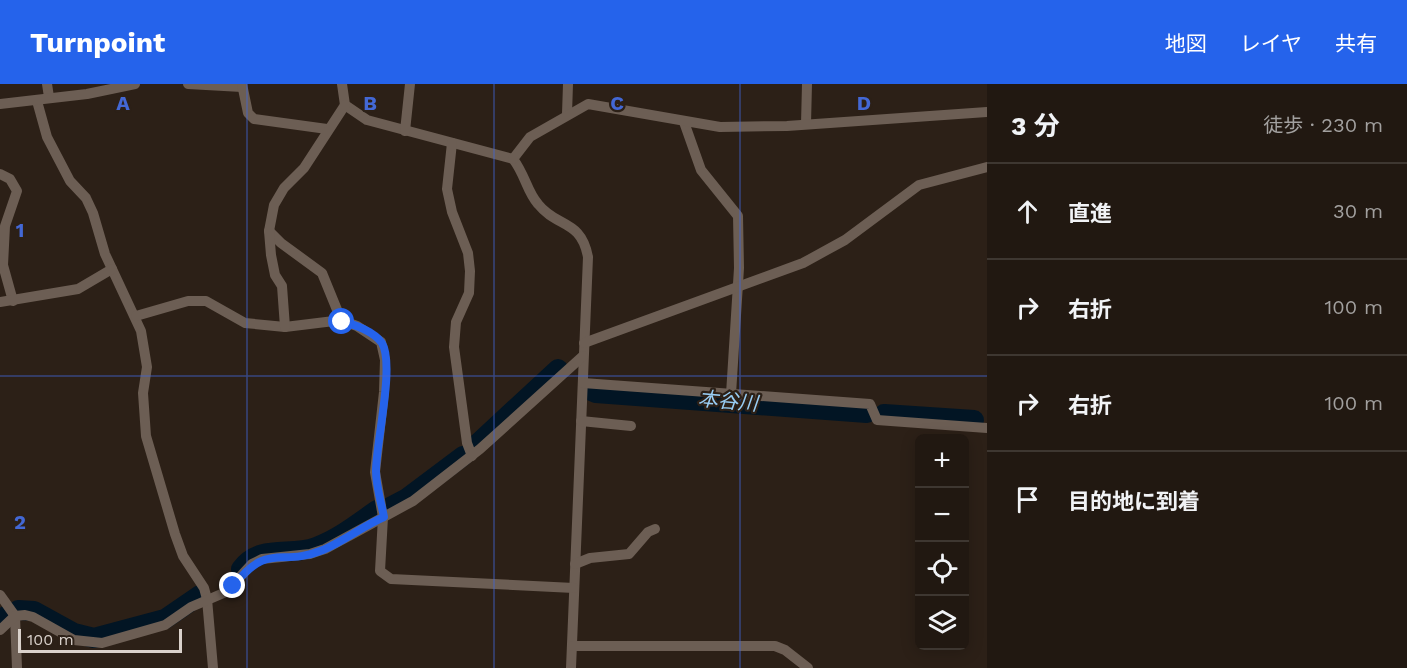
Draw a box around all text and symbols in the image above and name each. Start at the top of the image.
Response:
text: Turnpoint [30,26,165,59]
text: 地図 [1165,31,1207,56]
text: レイヤ [1240,31,1302,56]
text: 共有 [1335,31,1377,56]
text: A [116,91,130,115]
text: B [363,91,377,115]
text: C [610,91,624,115]
text: D [857,91,871,115]
text: 3 分 [1011,111,1060,141]
text: 徒歩 · 230 m [1263,113,1383,137]
icon: ahead [1011,195,1044,228]
text: 30 m [1333,199,1383,223]
text: 直進 [1068,201,1112,226]
text: 1 [16,218,24,242]
icon: right [1011,291,1044,324]
text: 100 m [1324,295,1383,319]
text: 右折 [1068,297,1112,322]
route start [328,308,354,334]
water label: 本谷川 [697,386,761,416]
icon: right [1011,387,1044,420]
text: 100 m [1324,391,1383,415]
text: 右折 [1068,393,1112,418]
map controls [915,434,969,650]
button: + [915,434,969,488]
icon: arrive [1011,483,1044,516]
button: − [915,488,969,542]
text: 目的地に到着 [1068,489,1200,514]
text: 2 [14,510,26,534]
button: locate [915,542,969,596]
route end [219,572,245,598]
button: layers [915,596,969,650]
scale bar [18,626,182,654]
text: 100 m [27,630,74,649]

